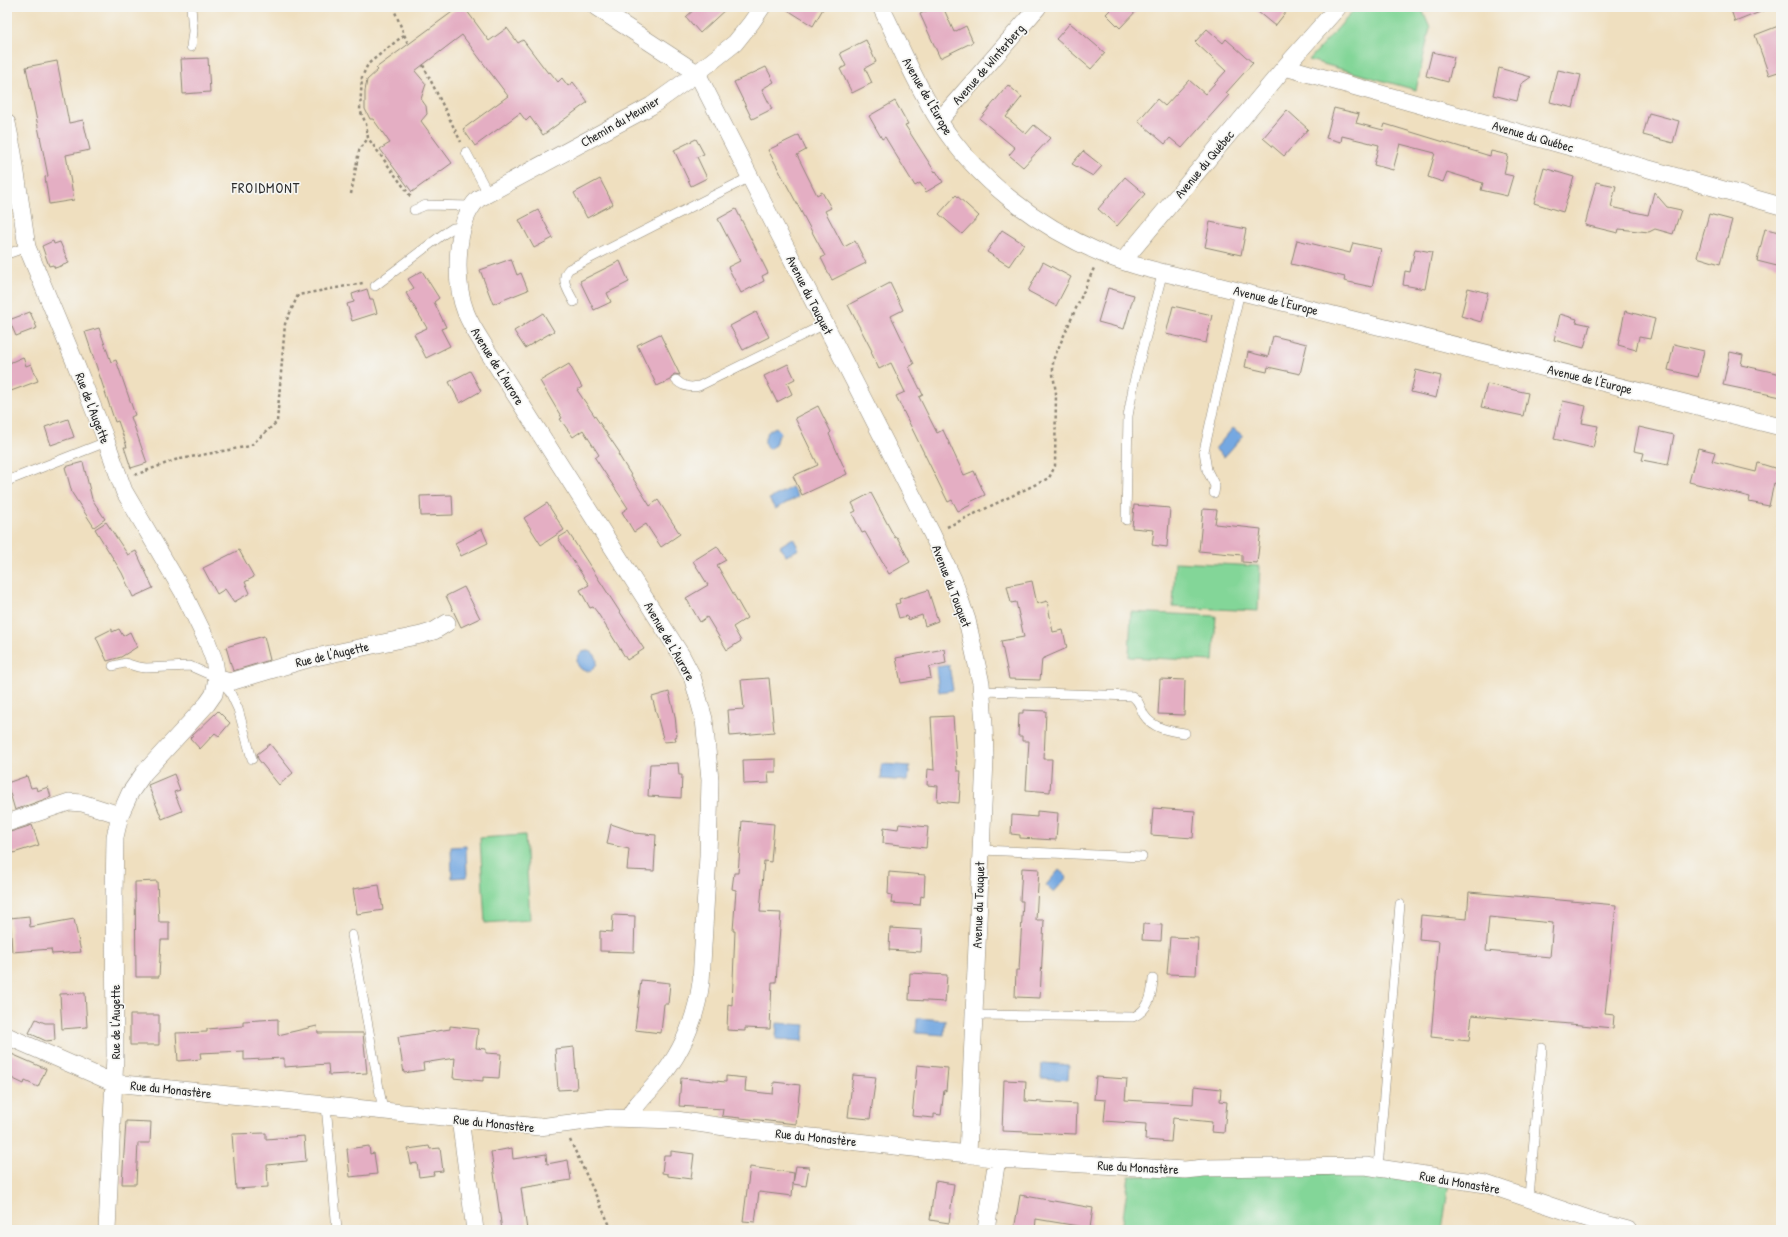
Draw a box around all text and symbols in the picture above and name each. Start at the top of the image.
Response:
street label: Avenue de Winterberg [948,19,1028,108]
street label: Avenue de l'Europe [899,54,957,138]
street label: Chemin du Meunier [577,91,663,151]
street label: Avenue du Québec [1490,116,1576,156]
street label: Avenue du Québec [1170,126,1238,202]
district label: FROIDMONT [231,178,300,197]
street label: Avenue du Touquet [782,252,838,338]
street label: Avenue de l'Europe [1232,281,1320,319]
street label: Avenue de L'Aurore [467,324,529,408]
street label: Avenue de l'Europe [1546,360,1634,398]
street label: Rue de l'Augette [71,370,115,446]
street label: Avenue du Touquet [928,542,976,630]
street label: Avenue de L'Aurore [640,598,700,684]
street label: Rue de l'Augette [294,637,370,671]
street label: Avenue du Touquet [967,861,989,949]
street label: Rue de l'Augette [106,985,124,1059]
street label: Rue du Monastère [130,1076,212,1102]
street label: Rue du Monastère [453,1110,535,1136]
street label: Rue du Monastère [775,1124,857,1150]
street label: Rue du Monastère [1097,1156,1179,1178]
street label: Rue du Monastère [1418,1166,1502,1198]

